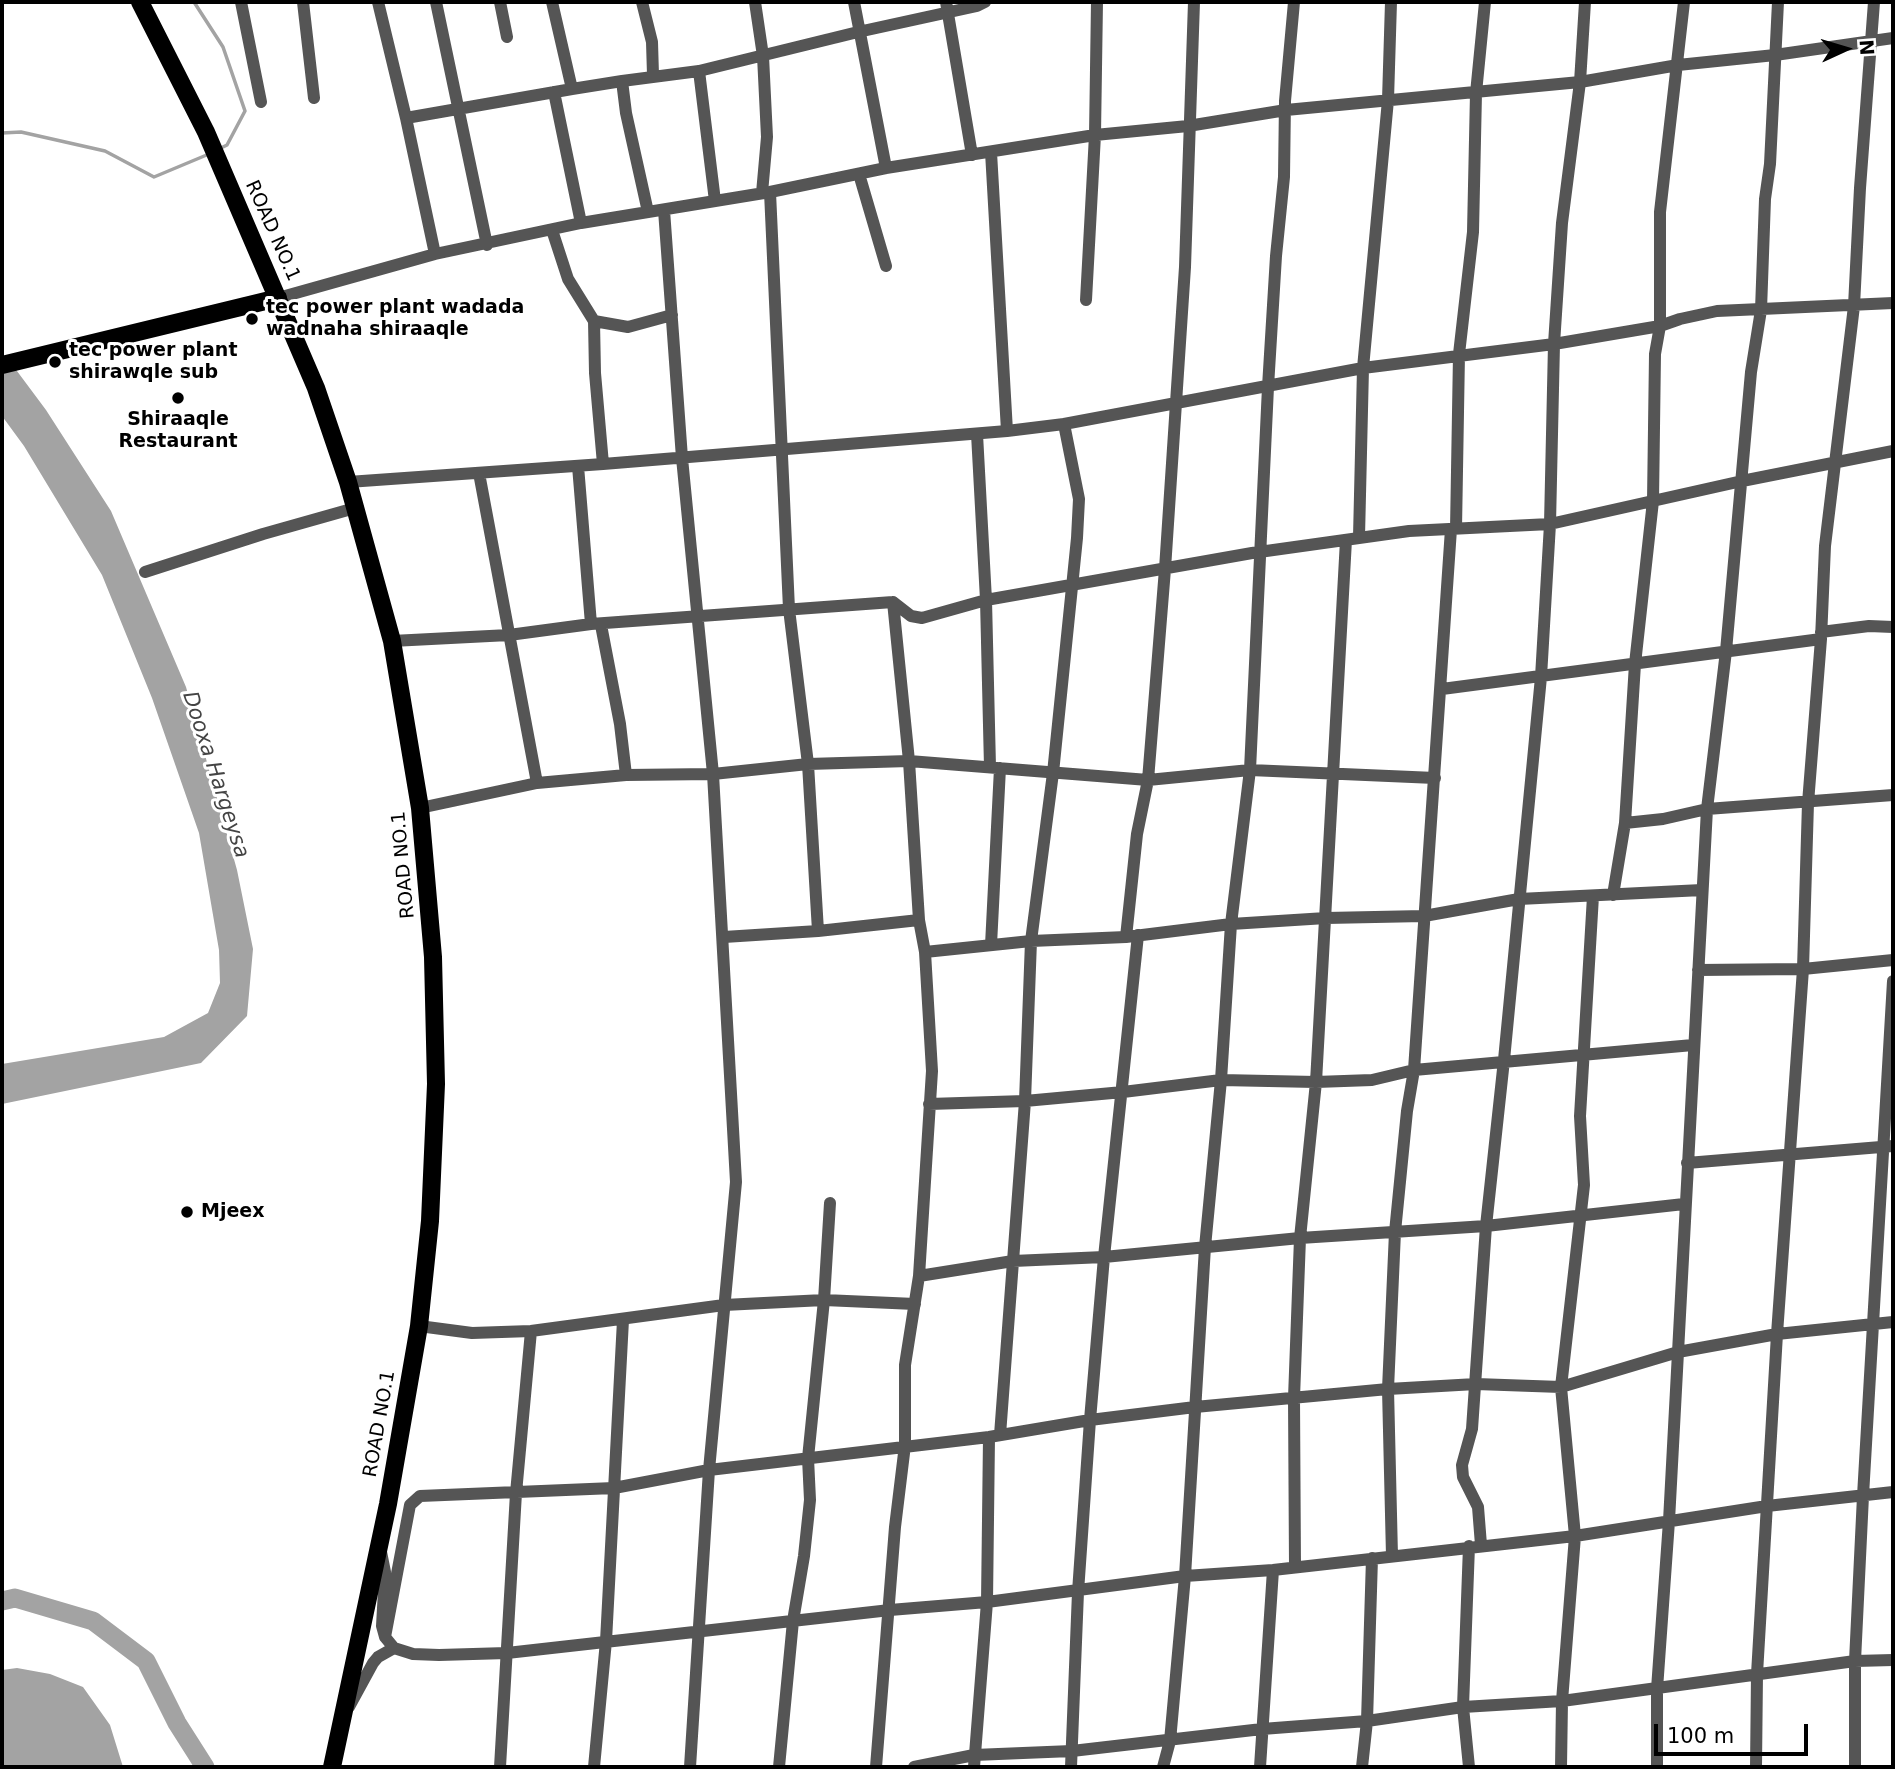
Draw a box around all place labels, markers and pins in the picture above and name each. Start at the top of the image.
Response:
place label: tec power plant wadada wadnaha shiraaqle [266,297,524,341]
marker: tec power plant wadada wadnaha shiraaqle [244,311,260,327]
place label: tec power plant shirawqle sub [69,340,237,384]
marker: tec power plant shirawqle sub [47,354,63,370]
marker: Shiraaqle Restaurant [170,390,186,406]
place label: Shiraaqle Restaurant [118,409,238,453]
place label: Mjeex [201,1201,264,1223]
marker: Mjeex [179,1204,195,1220]

